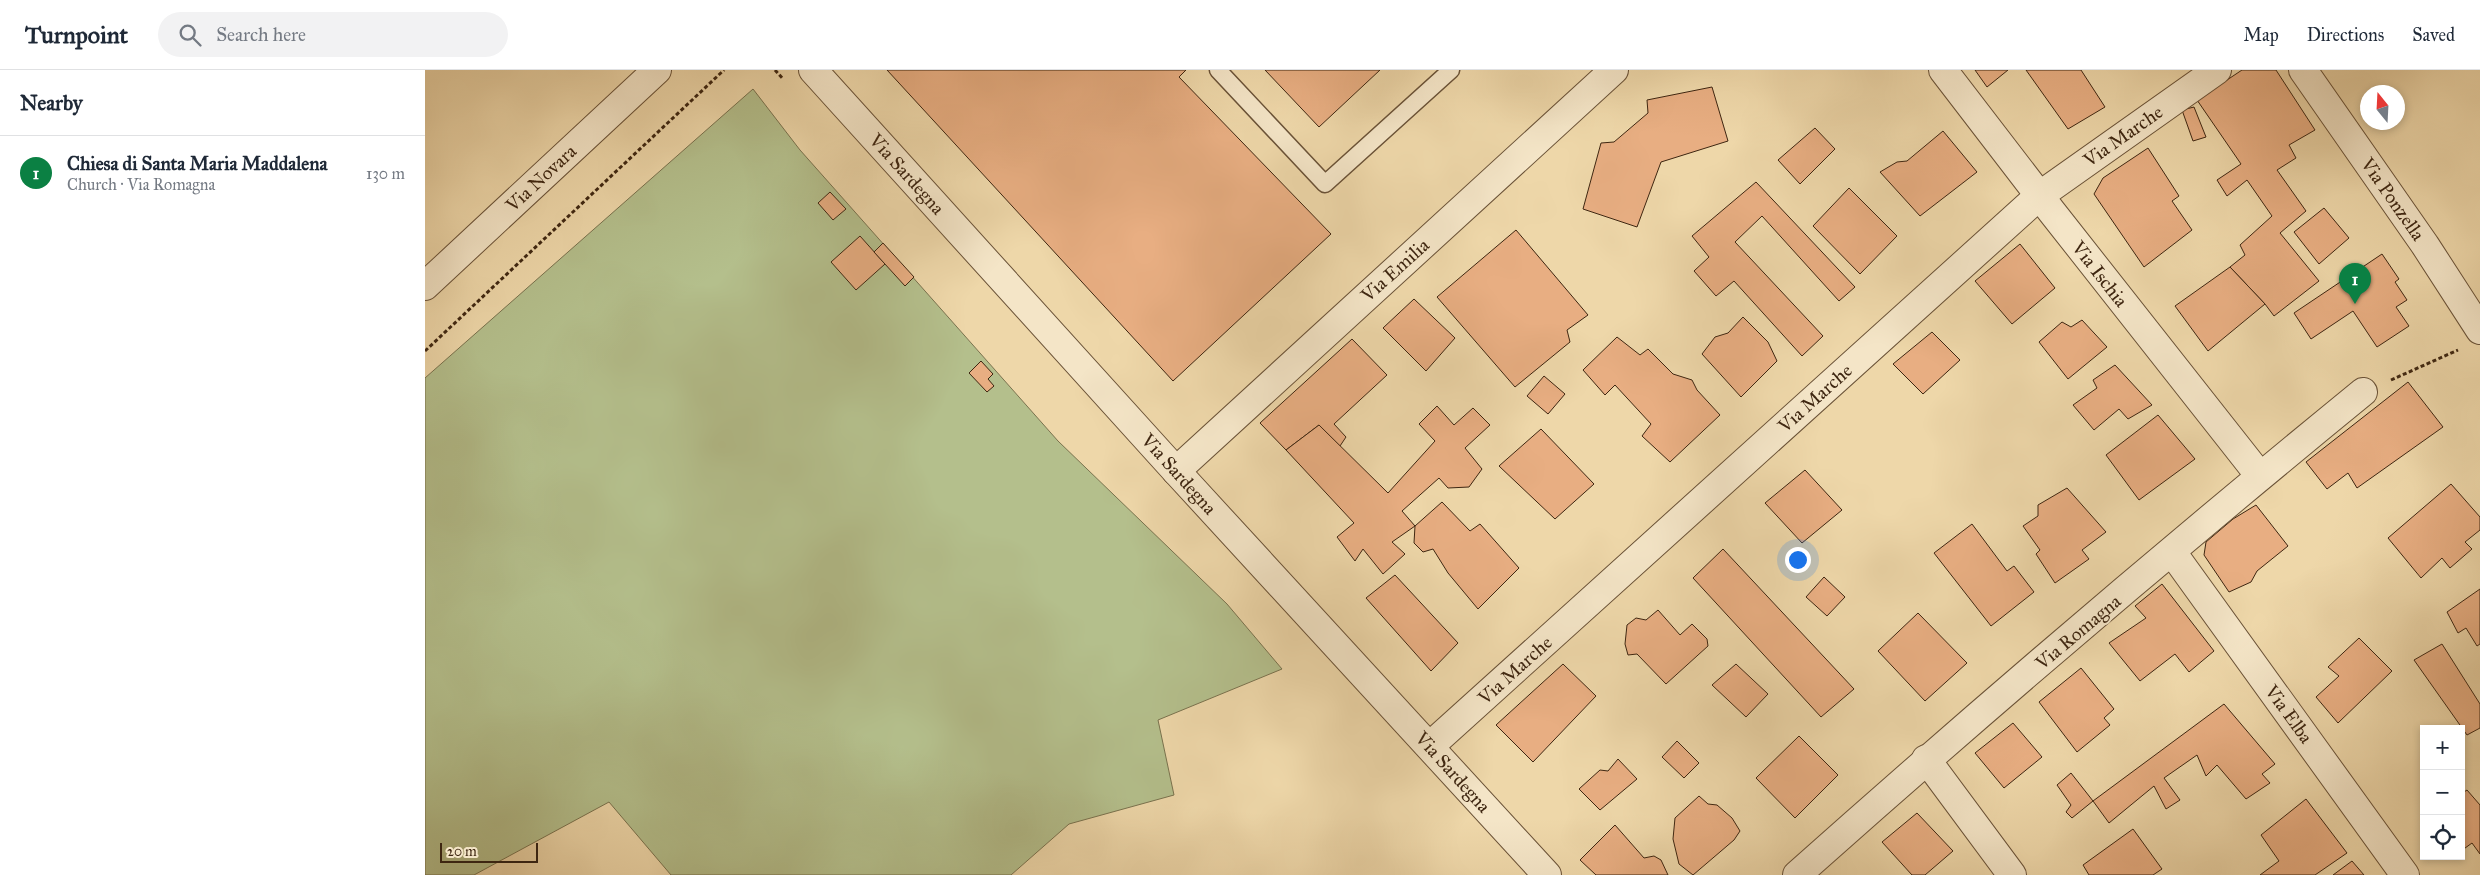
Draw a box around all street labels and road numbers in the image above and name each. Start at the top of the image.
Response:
street label: Via Marche [2078,100,2167,172]
street label: Via Sardegna [863,128,950,221]
street label: Via Novara [500,139,582,217]
street label: Via Ponzella [2355,152,2431,246]
street label: Via Emilia [1355,233,1435,307]
street label: Via Ischia [2067,236,2133,312]
street label: Via Marche [1773,359,1857,438]
street label: Via Sardegna [1135,428,1222,521]
street label: Via Romagna [2030,589,2127,676]
street label: Via Marche [1473,631,1557,710]
street label: Via Elba [2260,680,2318,748]
street label: Via Sardegna [1409,726,1496,819]

